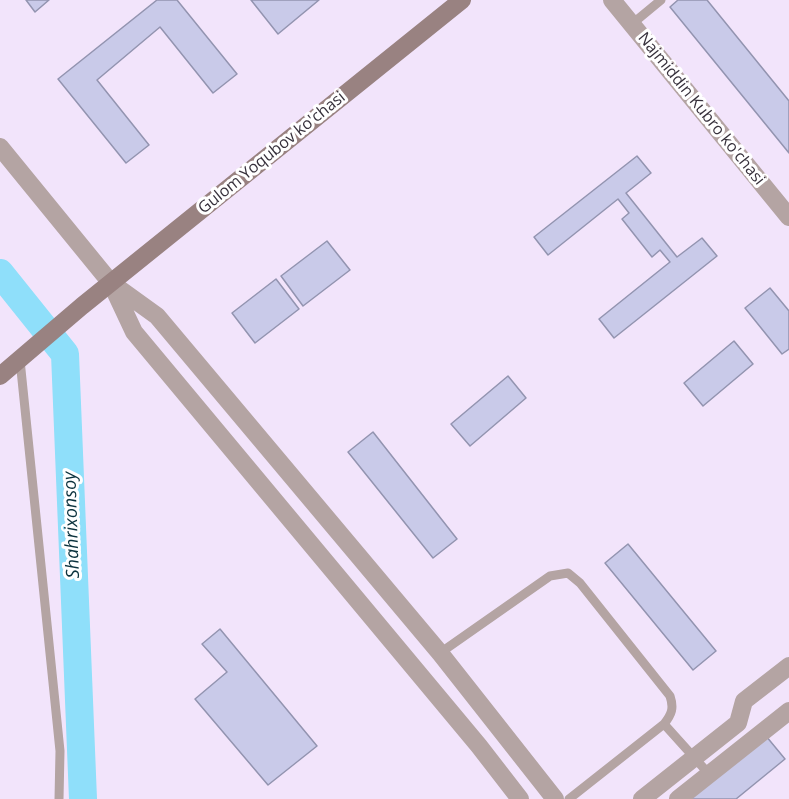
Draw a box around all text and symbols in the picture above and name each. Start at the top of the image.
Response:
street label: Najmiddin Kubro ko'chasi [634,29,768,189]
street label: Gulom Yoqubov ko'chasi [195,88,349,218]
water label: Shahrixonsoy [59,471,85,579]

